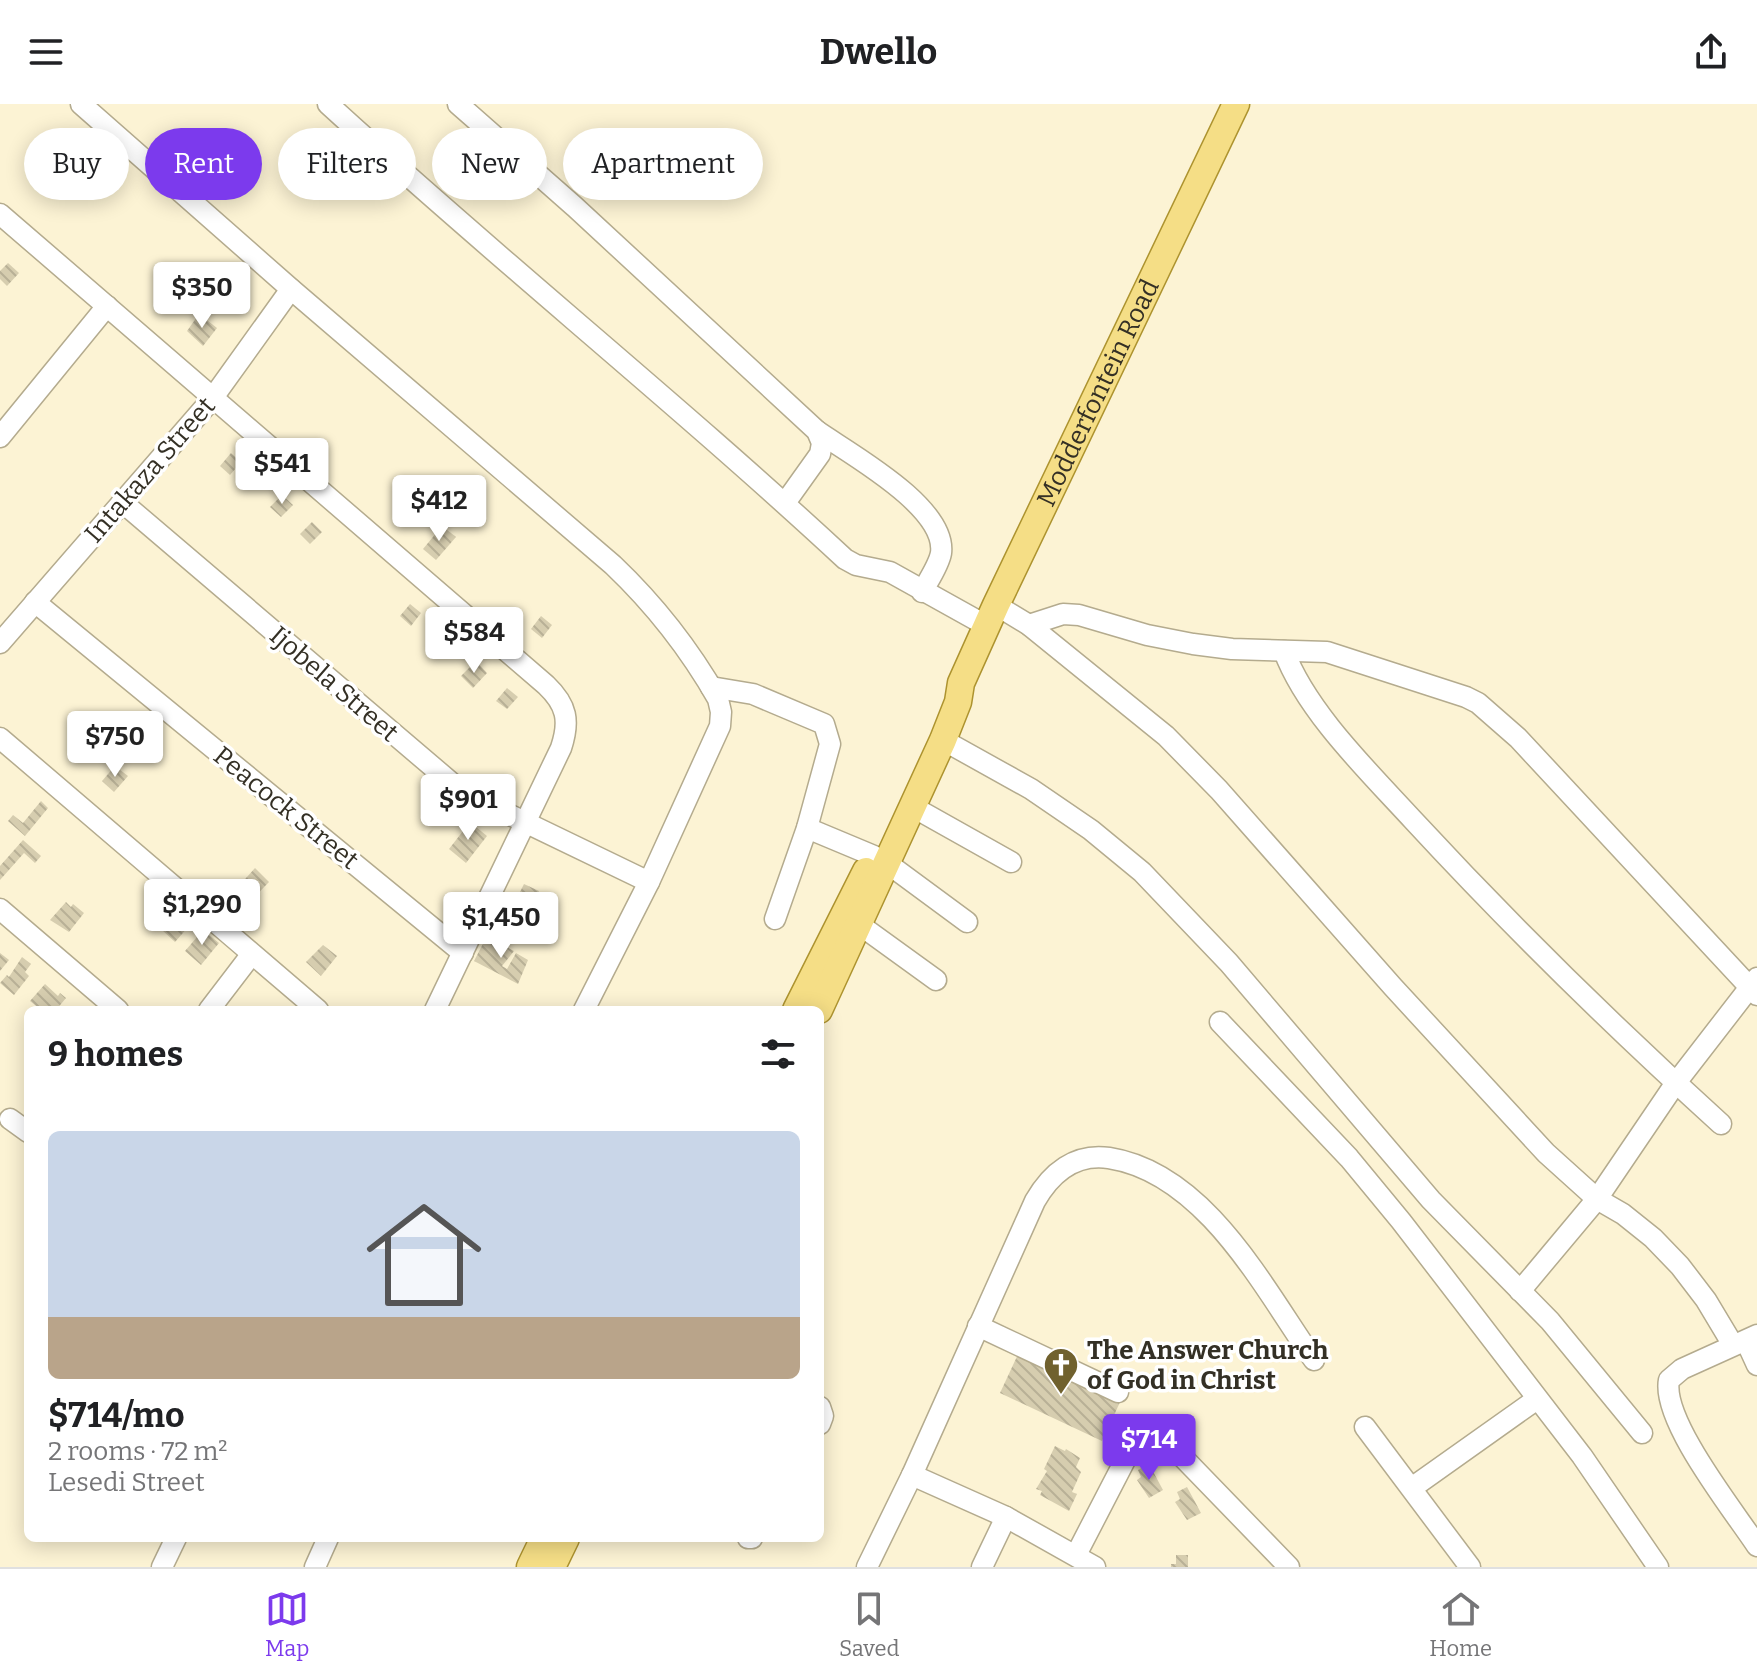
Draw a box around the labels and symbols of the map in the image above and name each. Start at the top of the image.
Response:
pin: $350 [155,262,249,330]
street label: Modderfontein Road [1030,274,1165,511]
street label: Intakaza Street [78,391,222,549]
pin: $541 [235,438,329,506]
pin: $412 [392,475,486,543]
pin: $584 [427,607,521,675]
street label: Ijobela Street [263,620,405,749]
pin: $750 [68,711,162,779]
street label: Peacock Street [207,740,365,876]
pin: $901 [421,774,515,842]
pin: $1,290 [137,879,267,947]
pin: $1,450 [436,892,566,960]
place label: The Answer Church of God in Christ [1087,1335,1329,1396]
church icon: The Answer Church of God in Christ [1042,1346,1080,1396]
pin: $714 [1102,1414,1196,1482]

